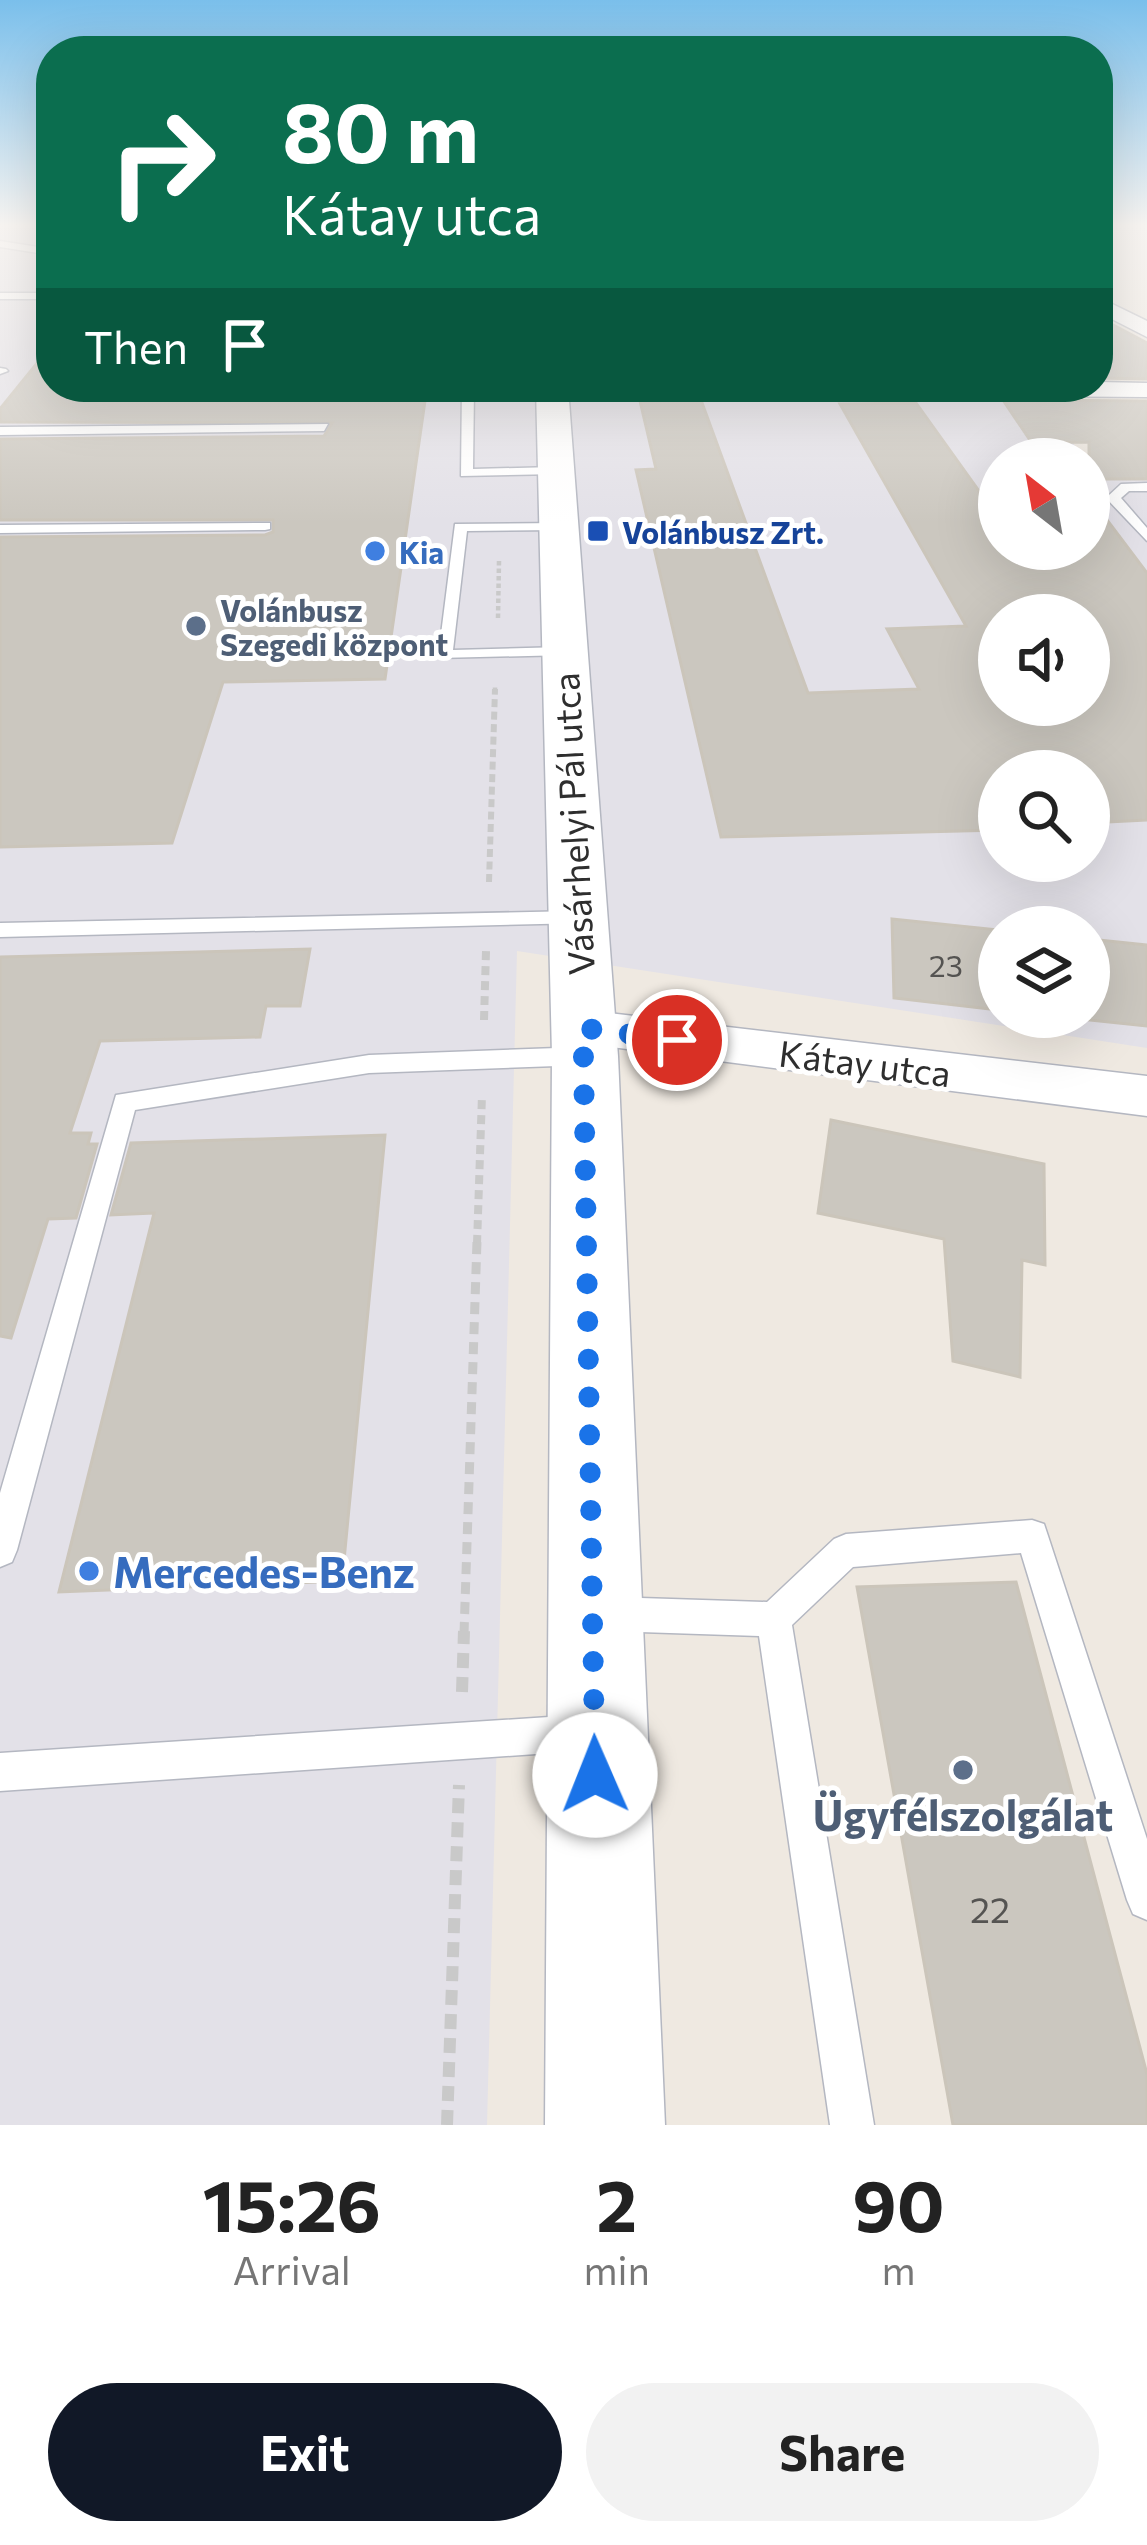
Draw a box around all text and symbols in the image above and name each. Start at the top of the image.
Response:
text: 80 m [282,78,479,180]
icon: right [84,84,240,240]
text: Kátay utca [282,180,541,246]
icon: arrive [212,312,278,378]
text: Then [84,318,188,373]
north arrow [978,438,1110,570]
map controls [978,438,1110,1038]
place label: Volánbusz Zrt. [622,513,824,550]
marker: Volánbusz Zrt. [585,518,611,544]
place label: Kia [399,533,444,570]
marker: Kia [362,538,388,564]
place label: Volánbusz Szegedi központ [220,591,448,662]
button: sound [978,594,1110,726]
marker: Volánbusz Szegedi központ [183,613,209,639]
street label: Vásárhelyi Pál utca [542,672,602,976]
button: search [978,750,1110,882]
button: layers [978,906,1110,1038]
house number: 23 [929,946,963,983]
pin [626,989,728,1091]
icon: arrive [644,1007,710,1073]
street label: Kátay utca [777,1030,953,1094]
place label: Mercedes-Benz [113,1545,415,1597]
marker: Mercedes-Benz [76,1558,102,1584]
position arrow [532,1712,658,1838]
marker: Ügyfélszolgálat [950,1757,976,1783]
place label: Ügyfélszolgálat [813,1788,1113,1840]
house number: 22 [970,1886,1010,1930]
text: 15:26 [202,2159,381,2247]
text: 2 [596,2159,637,2247]
text: 90 [852,2159,945,2247]
text: Arrival [233,2245,351,2293]
text: min [583,2245,650,2293]
text: m [881,2245,915,2293]
button: Exit [48,2383,562,2521]
button: Share [586,2383,1099,2521]

